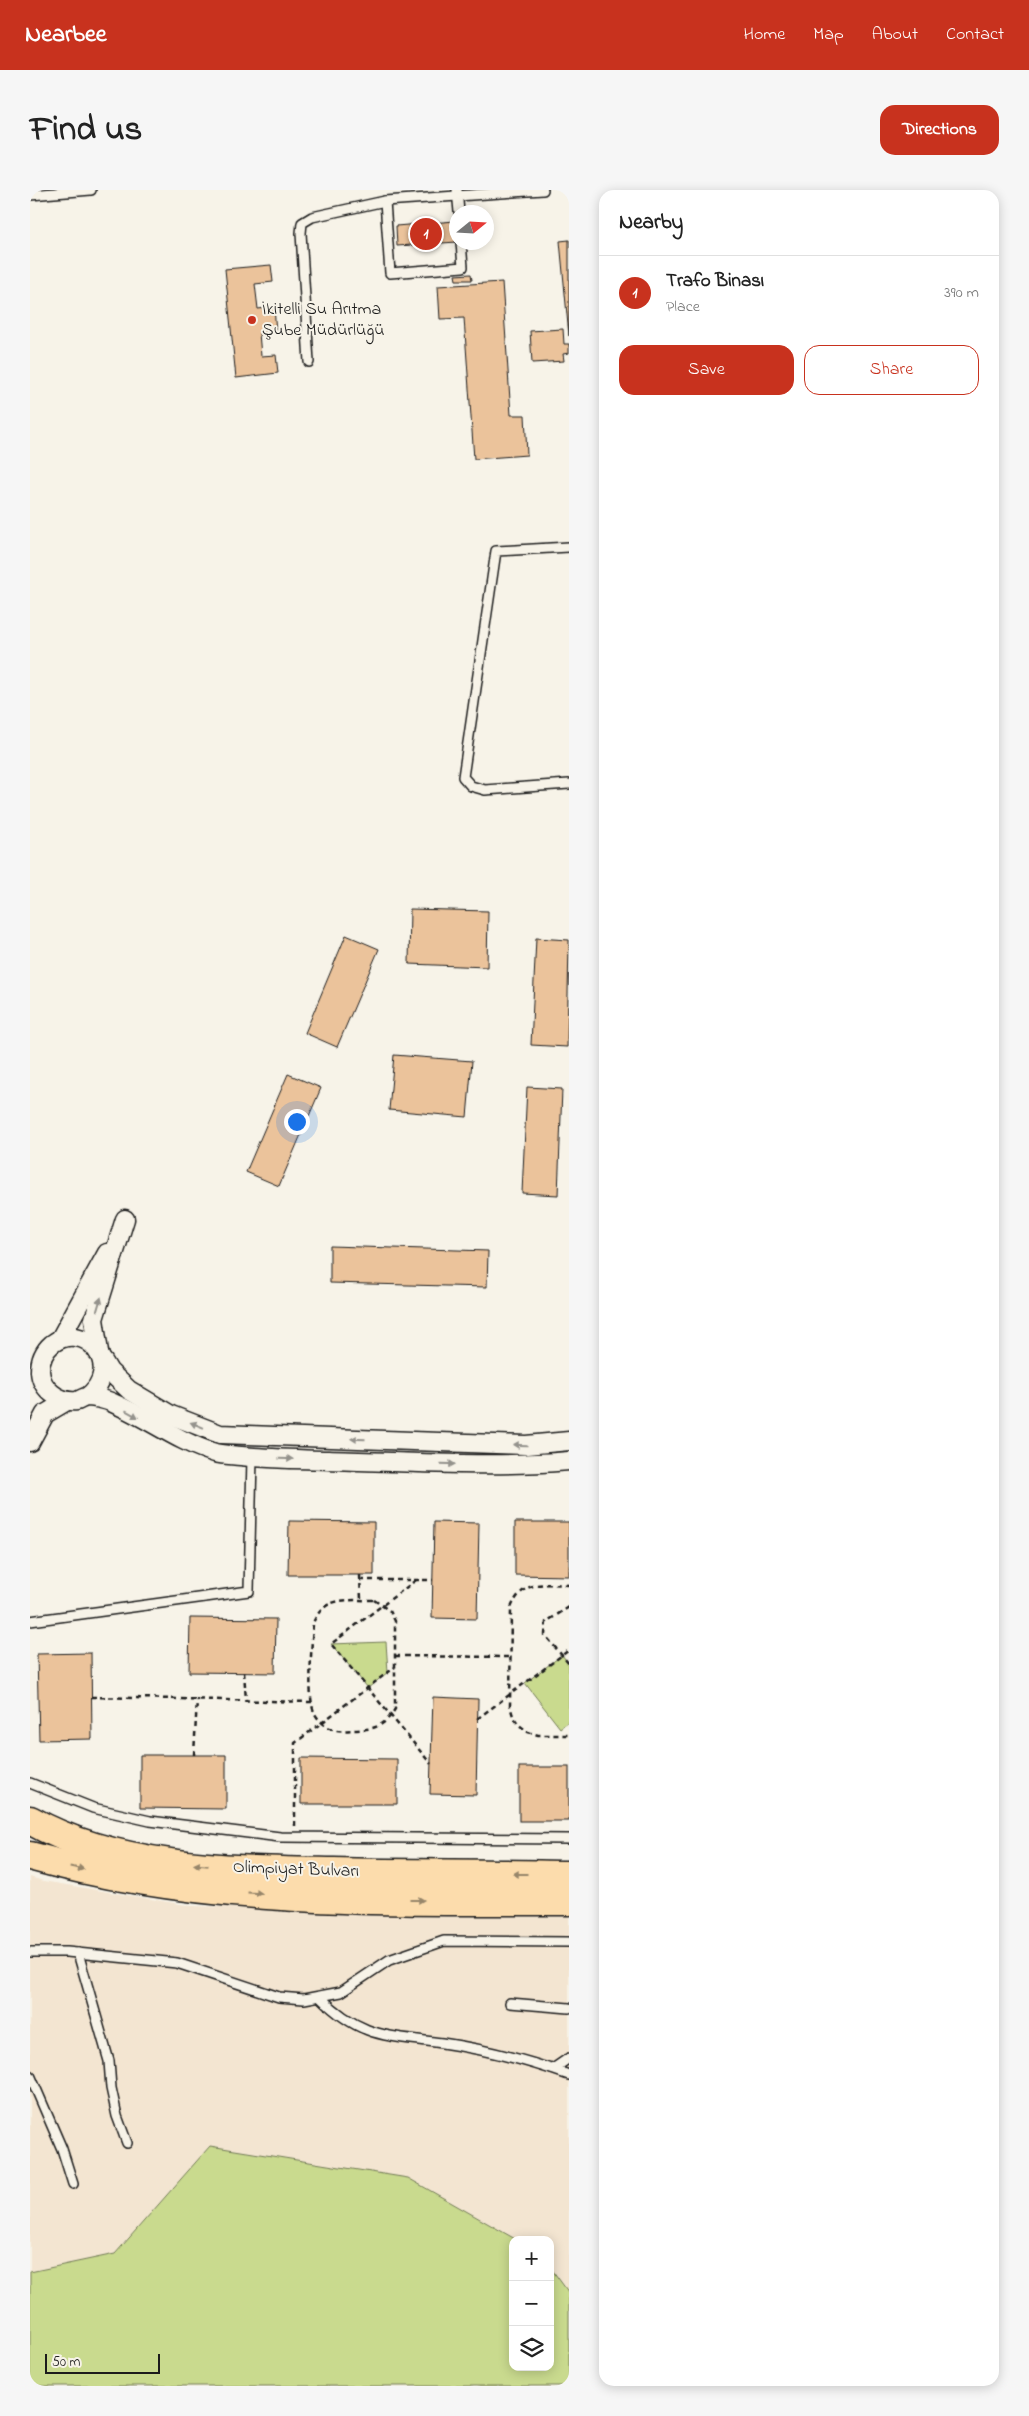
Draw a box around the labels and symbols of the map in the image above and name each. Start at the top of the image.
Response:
north arrow [449,205,494,250]
pin: 1 [410,215,442,253]
place label: İkitelli Su Arıtma Şube Müdürlüğü [262,297,385,345]
marker: İkitelli Su Arıtma Şube Müdürlüğü [246,314,258,326]
your location [284,1109,310,1135]
one-way arrow [95,1296,103,1311]
one-way arrow [125,1410,140,1418]
one-way arrow [189,1421,204,1429]
one-way arrow [350,1435,366,1443]
one-way arrow [512,1440,528,1448]
one-way arrow [278,1455,294,1463]
one-way arrow [440,1460,456,1468]
street label: Olimpiyat Bulvarı [232,1855,360,1885]
one-way arrow [192,1861,208,1869]
one-way arrow [70,1864,85,1872]
one-way arrow [512,1870,528,1878]
one-way arrow [247,1889,263,1897]
one-way arrow [410,1896,426,1904]
scale bar [45,2351,160,2374]

